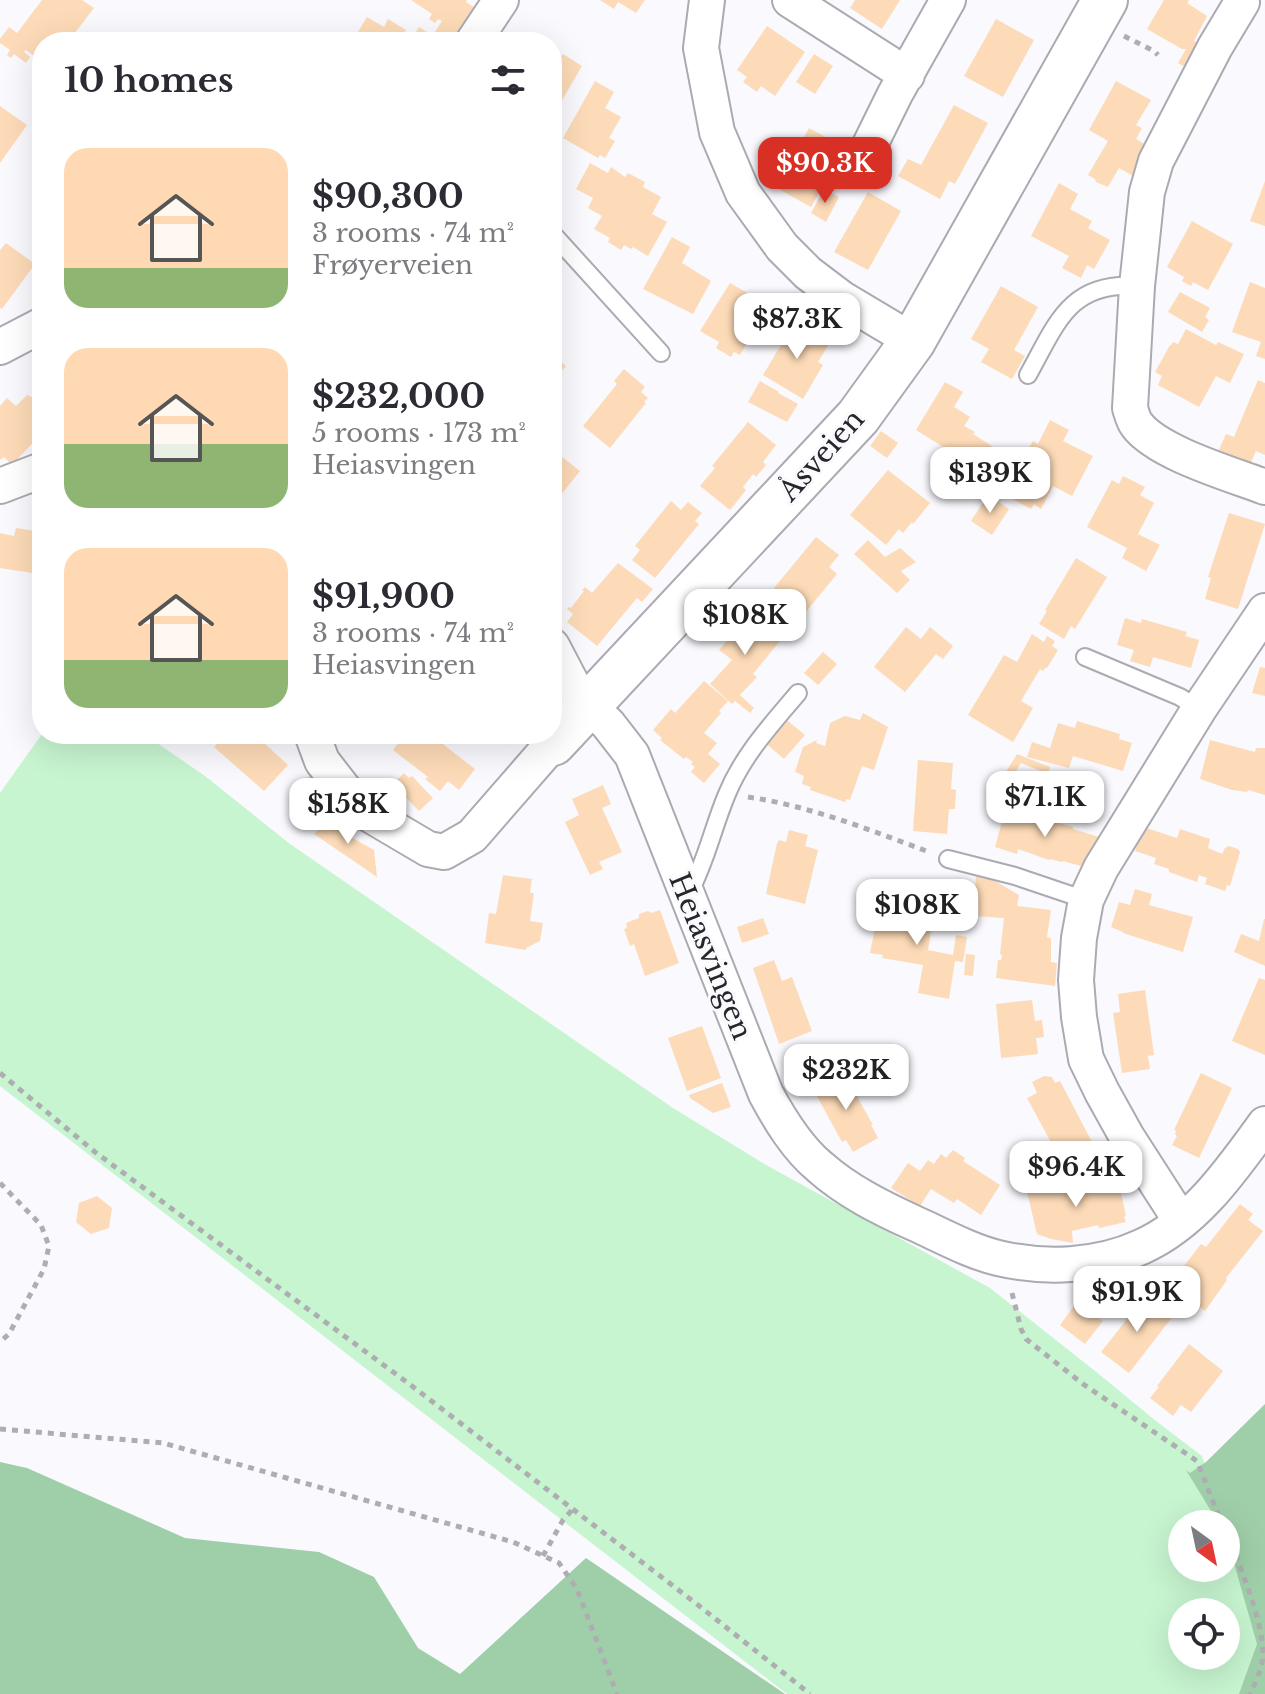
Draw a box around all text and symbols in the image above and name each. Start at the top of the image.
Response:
icon: filters [486,58,530,102]
text: 10 homes [64,59,234,101]
pin: $90.3K [760,137,890,205]
text: $90.3K [776,147,874,179]
text: $90,300 [312,175,464,217]
icon: home [128,180,224,276]
text: 3 rooms · 74 m² [312,217,514,249]
text: Frøyerveien [312,249,473,281]
pin: $87.3K [732,293,862,361]
text: $87.3K [752,303,842,335]
text: $232,000 [312,375,485,417]
icon: home [128,380,224,476]
street label: Åsveien [770,402,872,509]
text: 5 rooms · 173 m² [312,417,526,449]
pin: $139K [934,447,1046,515]
text: Heiasvingen [312,449,476,481]
text: $139K [948,457,1032,489]
text: $91,900 [312,575,455,617]
icon: home [128,580,224,676]
pin: $108K [689,589,801,657]
text: $108K [702,599,788,631]
text: 3 rooms · 74 m² [312,617,514,649]
text: Heiasvingen [312,649,476,681]
pin: $71.1K [980,771,1110,839]
pin: $158K [292,778,404,846]
text: $71.1K [1004,781,1086,813]
text: $158K [307,788,389,820]
street label: Heiasvingen [661,868,760,1045]
pin: $108K [861,879,973,947]
text: $108K [874,889,960,921]
pin: $232K [790,1044,902,1112]
text: $232K [802,1054,890,1086]
pin: $96.4K [1011,1141,1141,1209]
text: $96.4K [1027,1151,1125,1183]
pin: $91.9K [1072,1266,1202,1334]
text: $91.9K [1091,1276,1183,1308]
north arrow [1168,1510,1240,1582]
map controls [1168,1510,1240,1670]
button: locate [1168,1598,1240,1670]

